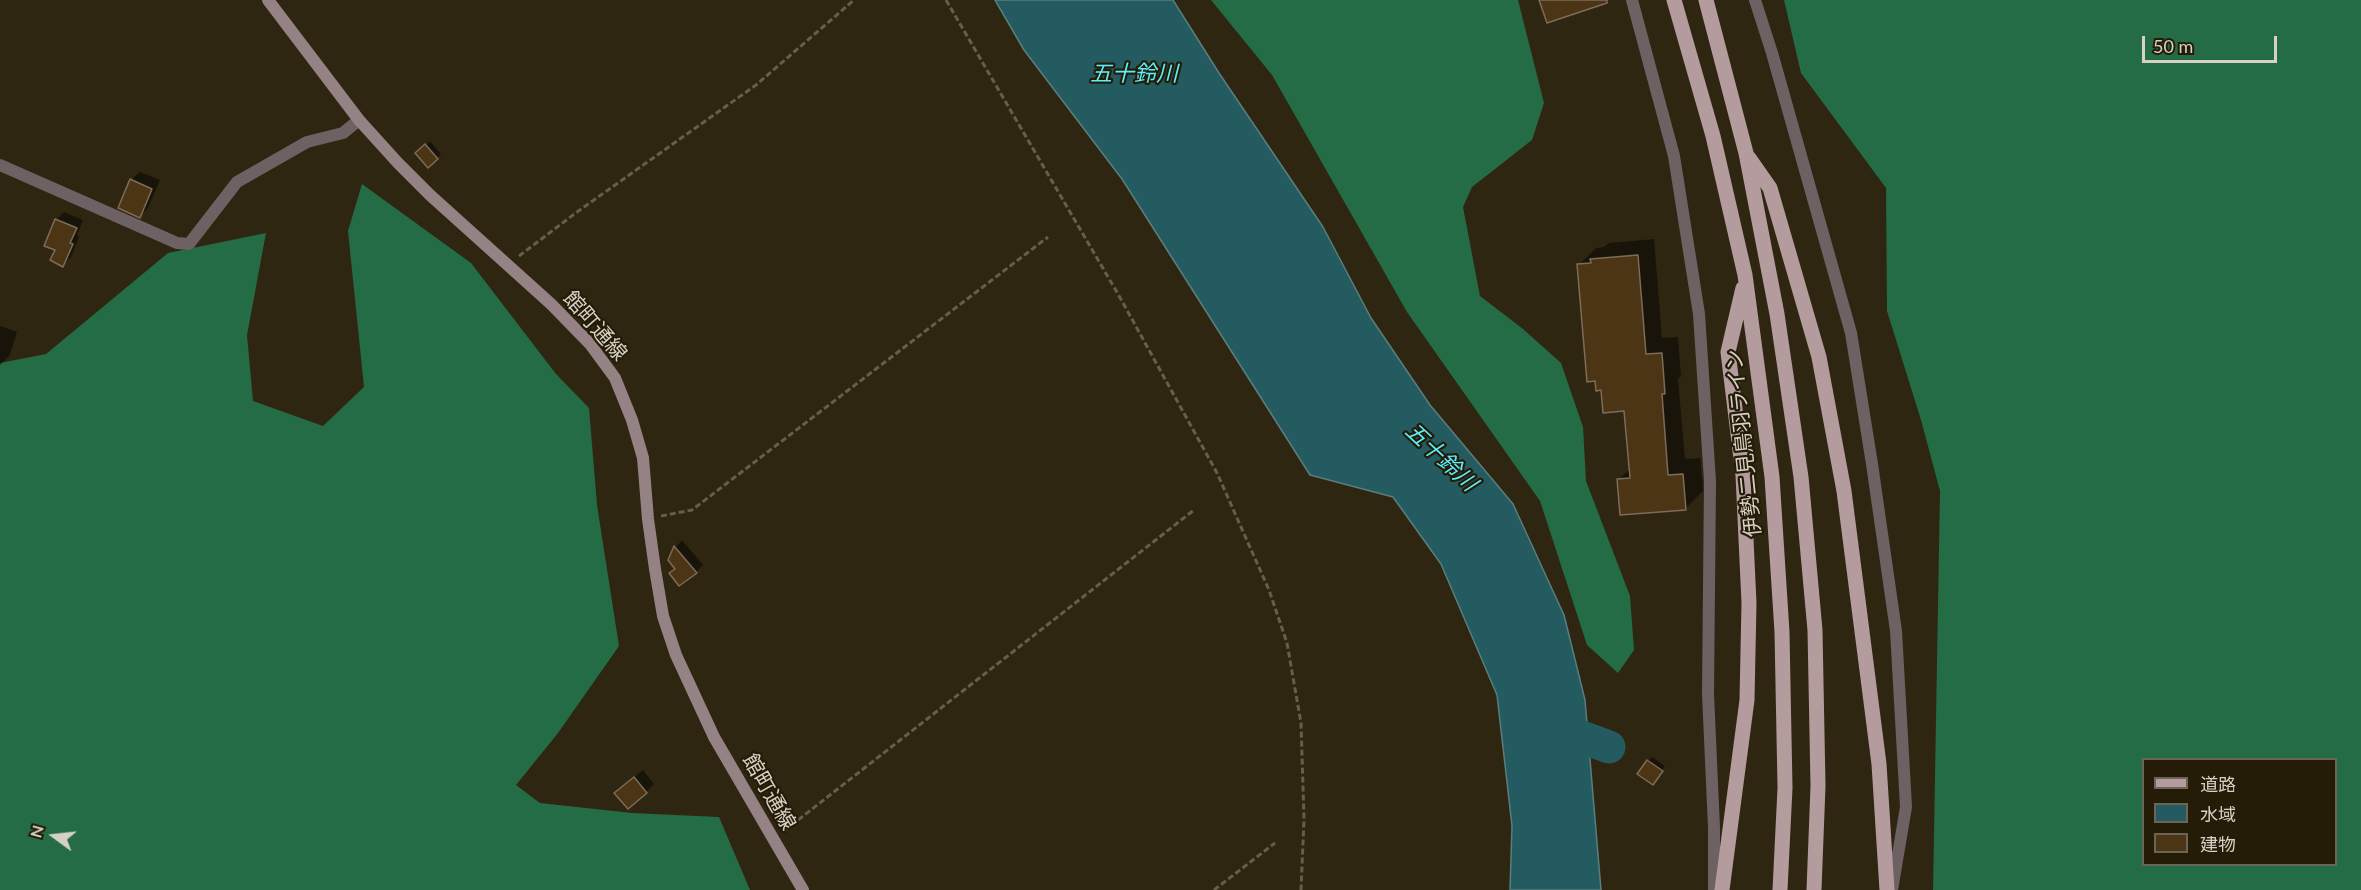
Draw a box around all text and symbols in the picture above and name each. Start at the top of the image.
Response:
scale bar [2145,24,2280,62]
text: 50 m [2153,35,2193,57]
water label: 五十鈴川 [1090,61,1178,87]
street label: 館町通線 [558,286,632,366]
street label: 伊勢二見鳥羽ライン [1722,348,1766,538]
water label: 五十鈴川 [1400,417,1482,497]
street label: 館町通線 [737,749,801,835]
legend [2142,758,2337,866]
text: 道路 [2200,773,2236,795]
text: 水域 [2200,803,2236,825]
north arrow [24,806,84,866]
text: N [25,823,47,840]
text: 建物 [2200,833,2236,855]

